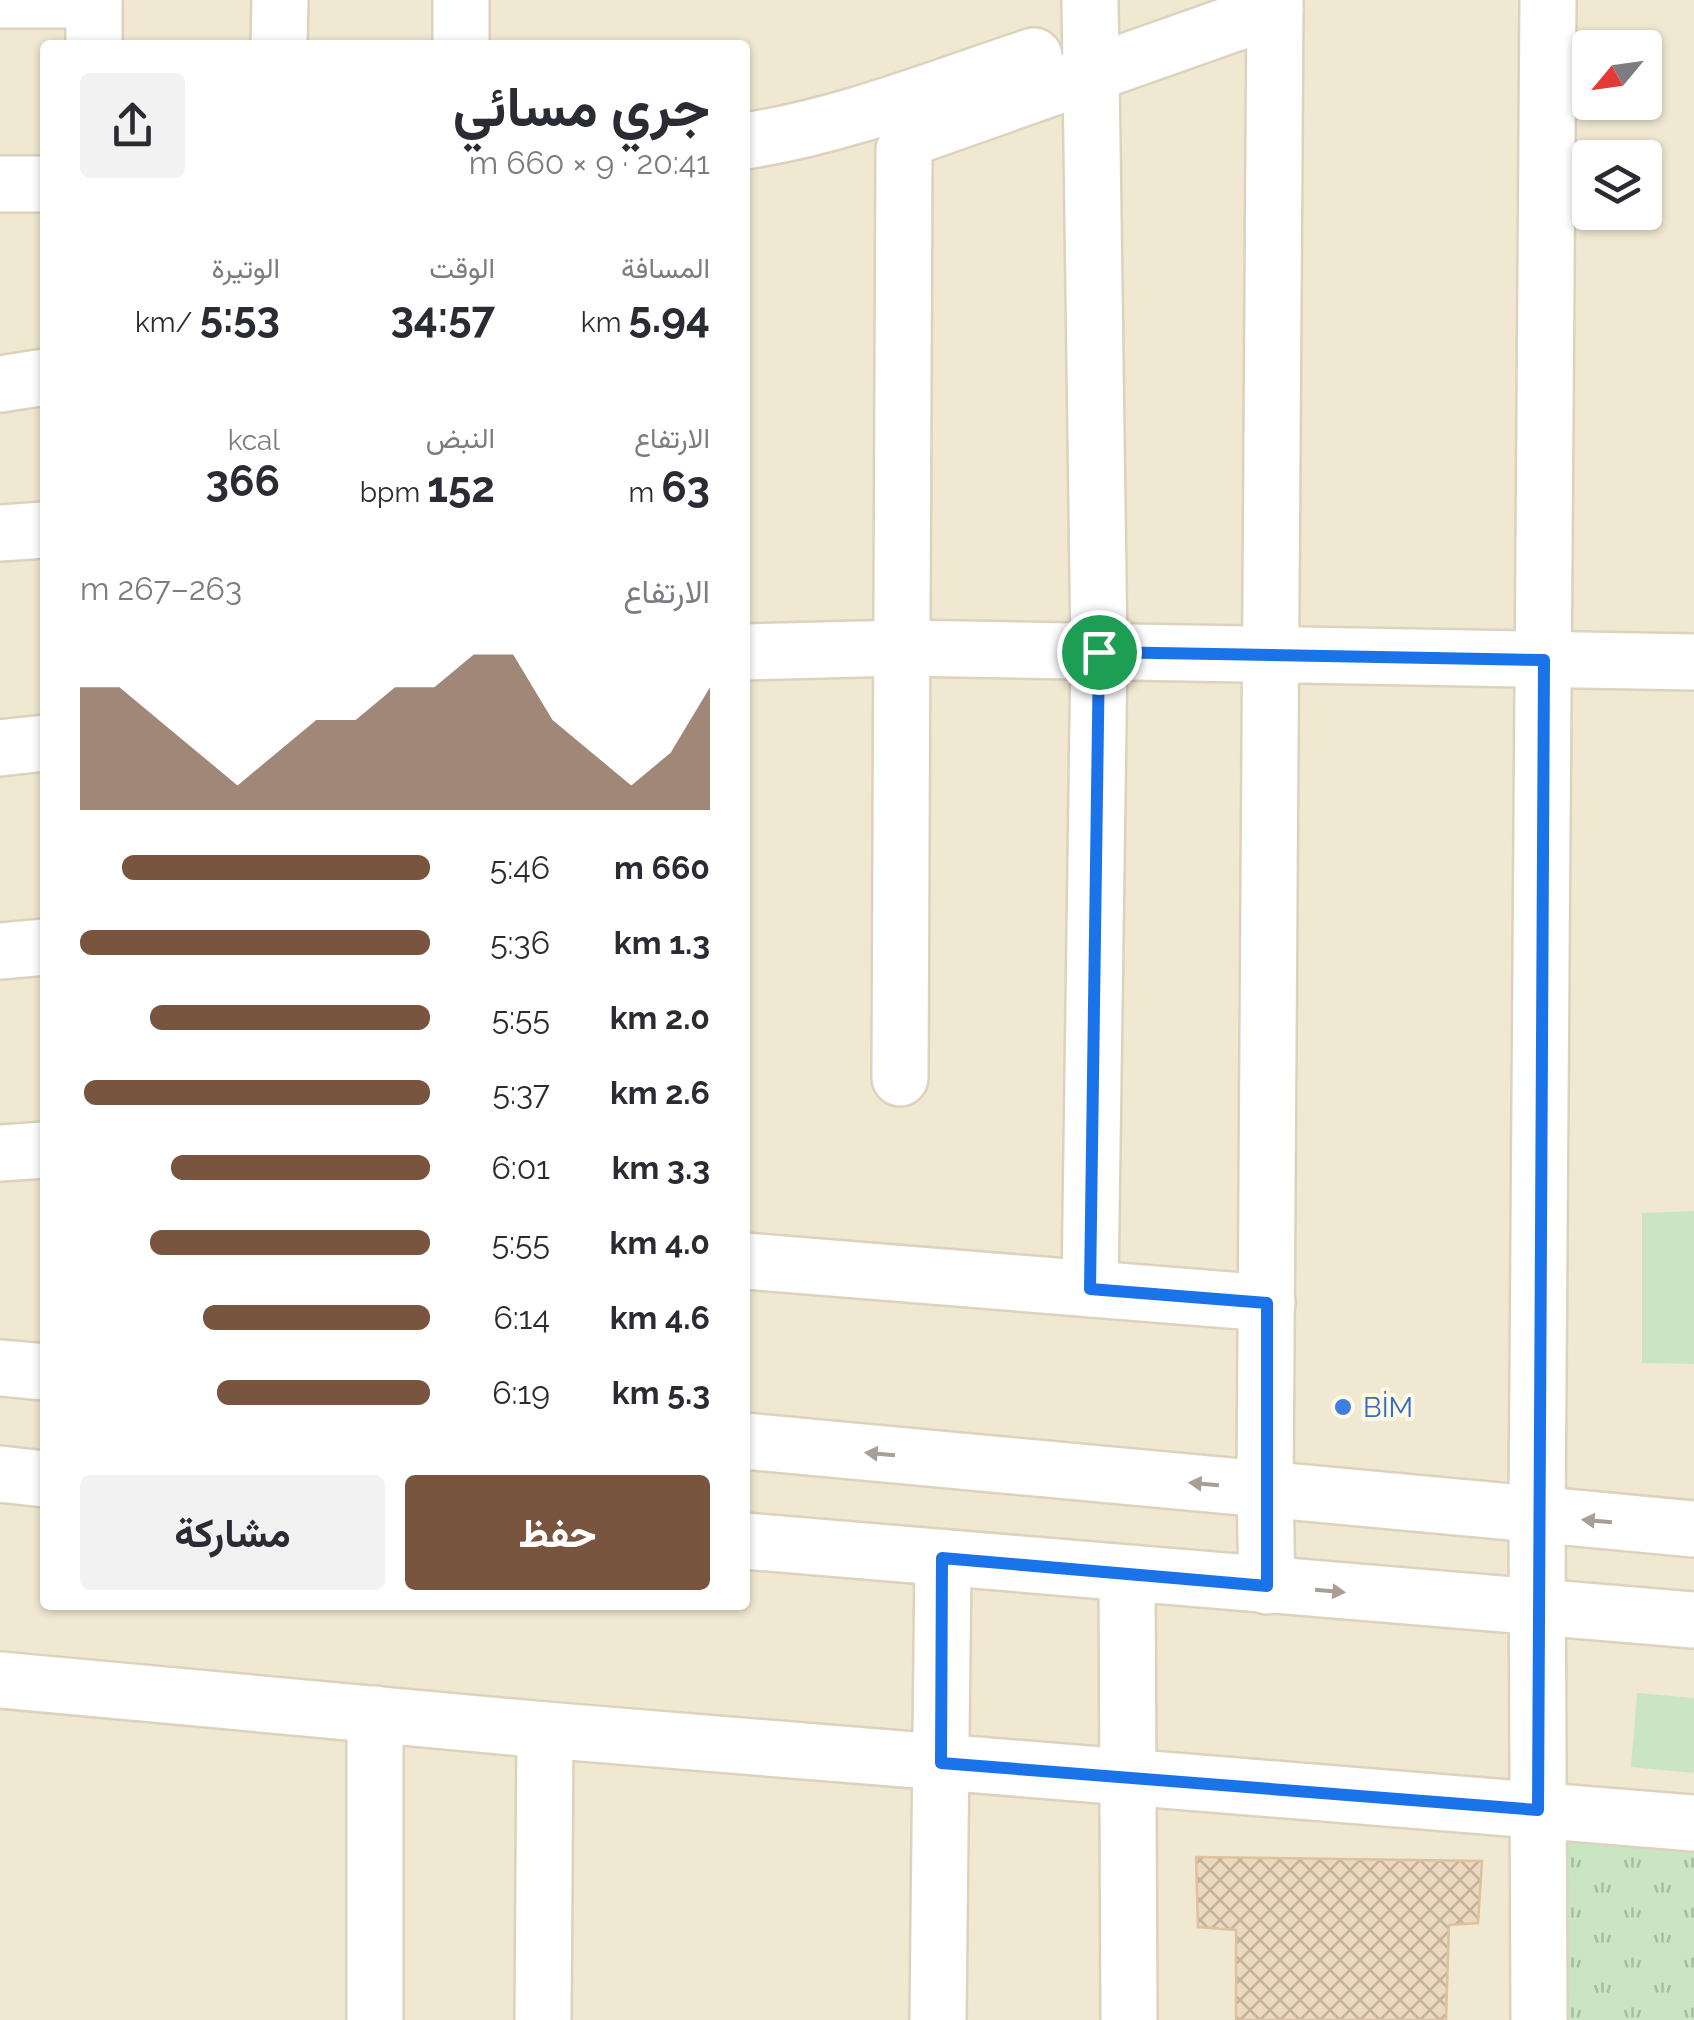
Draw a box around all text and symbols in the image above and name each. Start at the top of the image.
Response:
north arrow [1572,30,1662,120]
map controls [1572,30,1662,230]
button: share [80,73,185,178]
text: جري مسائي [453,74,710,139]
button: layers [1572,140,1662,230]
text: 20:41 · 9 × 660 m [469,144,710,181]
text: الوتيرة [212,252,280,285]
text: الوقت [429,252,495,285]
text: المسافة [621,252,710,285]
text: 5:53 [200,293,280,342]
text: 34:57 [390,293,495,342]
text: 5.94 [629,293,710,342]
text: /km [135,306,200,339]
text: km [581,306,629,339]
text: النبض [426,422,495,455]
text: الارتفاع [634,422,710,455]
text: kcal [228,424,280,457]
text: 366 [206,457,280,506]
text: 152 [427,463,495,512]
text: 63 [661,463,710,512]
text: bpm [360,476,427,509]
text: m [628,476,661,509]
text: 263–267 m [80,570,242,607]
text: الارتفاع [623,573,710,610]
pin [1057,610,1142,695]
icon: arrive [1072,625,1127,680]
text: 5:46 [490,849,550,886]
text: 660 m [614,849,710,886]
text: 5:36 [490,924,550,961]
text: 1.3 km [614,924,710,961]
text: 5:55 [492,999,550,1036]
text: 2.0 km [610,999,710,1036]
text: 5:37 [493,1074,550,1111]
text: 2.6 km [610,1074,710,1111]
text: 6:01 [491,1149,550,1186]
text: 3.3 km [612,1149,710,1186]
text: 5:55 [492,1224,550,1261]
text: 4.0 km [610,1224,710,1261]
text: 6:14 [494,1299,550,1336]
text: 4.6 km [610,1299,710,1336]
text: 6:19 [492,1374,550,1411]
text: 5.3 km [612,1374,710,1411]
place label: BİM [1363,1391,1413,1424]
marker: BİM [1332,1396,1354,1418]
one-way arrow [864,1445,895,1461]
button: مشاركة [80,1475,385,1590]
button: حفظ [405,1475,710,1590]
one-way arrow [1187,1476,1219,1492]
one-way arrow [1580,1512,1612,1528]
one-way arrow [1315,1583,1347,1599]

